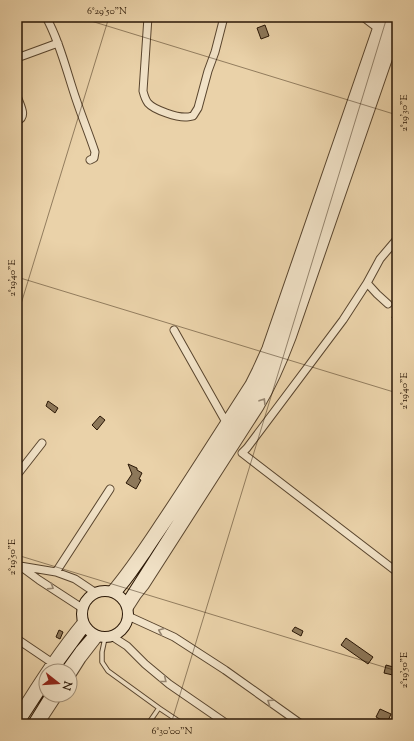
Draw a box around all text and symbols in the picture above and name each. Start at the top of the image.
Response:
text: 6°29'50"N [87,4,127,19]
text: 2°19'30"E [397,95,412,131]
text: 2°19'40"E [5,260,20,296]
text: 2°19'40"E [397,373,412,409]
one-way arrow [258,398,266,405]
text: 2°19'50"E [5,539,20,575]
one-way arrow [47,583,54,590]
one-way arrow [157,628,165,636]
text: 2°19'50"E [397,652,412,688]
north arrow [38,663,78,703]
one-way arrow [159,675,166,682]
text: N [58,678,76,692]
one-way arrow [267,699,274,706]
text: 6°30'00"N [151,724,193,739]

